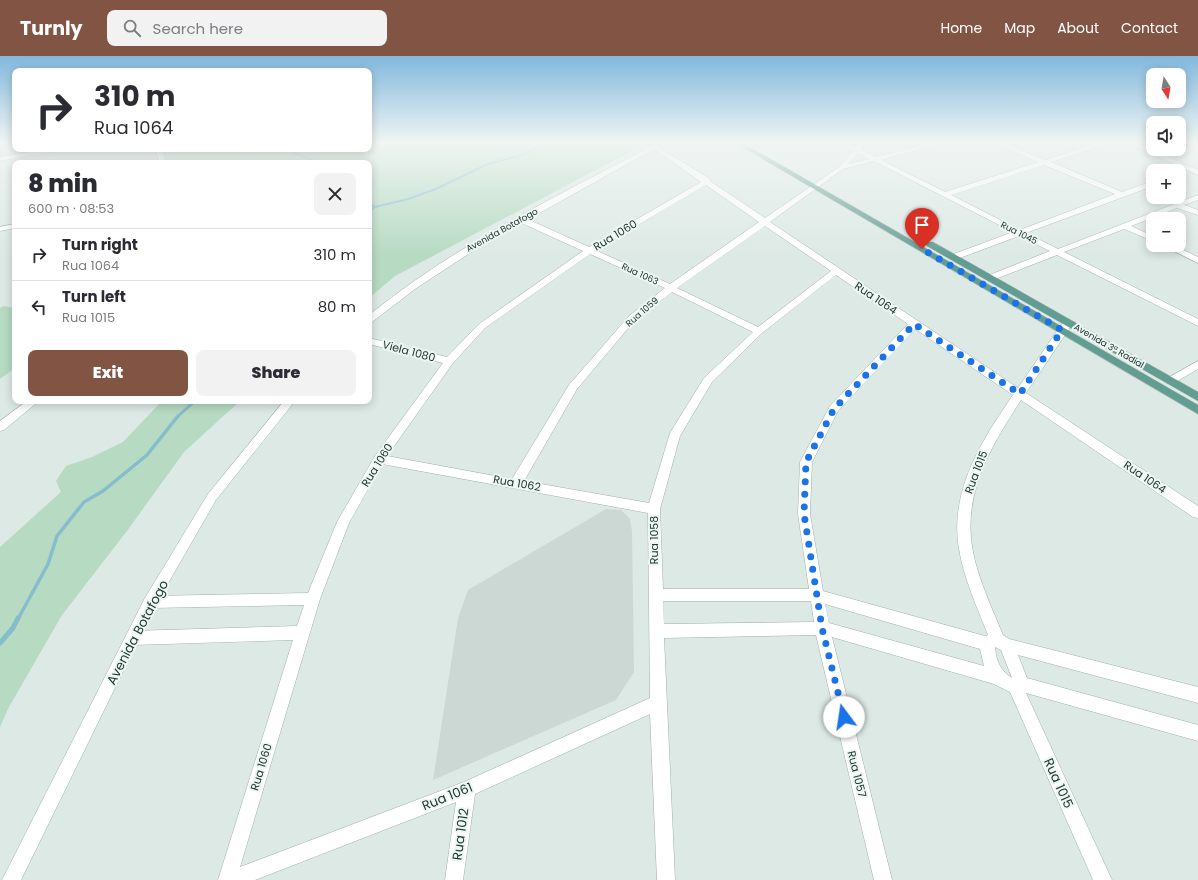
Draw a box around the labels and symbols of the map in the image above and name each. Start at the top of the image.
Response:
north arrow [1146,68,1186,108]
street label: Avenida Botafogo [464,205,540,255]
pin [905,208,939,249]
street label: Rua 1060 [590,216,640,254]
street label: Rua 1045 [999,219,1040,247]
street label: Rua 1063 [620,260,660,288]
street label: Rua 1064 [851,278,901,318]
street label: Rua 1059 [623,294,661,330]
street label: Avenida 3ª Radial [1072,321,1146,371]
street label: Viela 1080 [381,336,437,366]
street label: Rua 1060 [357,440,397,490]
street label: Rua 1015 [960,448,992,496]
street label: Rua 1064 [1120,457,1170,497]
street label: Rua 1062 [492,471,542,495]
street label: Rua 1058 [646,516,662,564]
street label: Avenida Botafogo [102,576,173,688]
position arrow [823,696,865,738]
street label: Rua 1060 [246,741,276,792]
street label: Rua 1057 [843,749,871,799]
street label: Rua 1015 [1039,755,1078,811]
street label: Rua 1061 [419,778,475,815]
street label: Rua 1012 [447,807,474,861]

